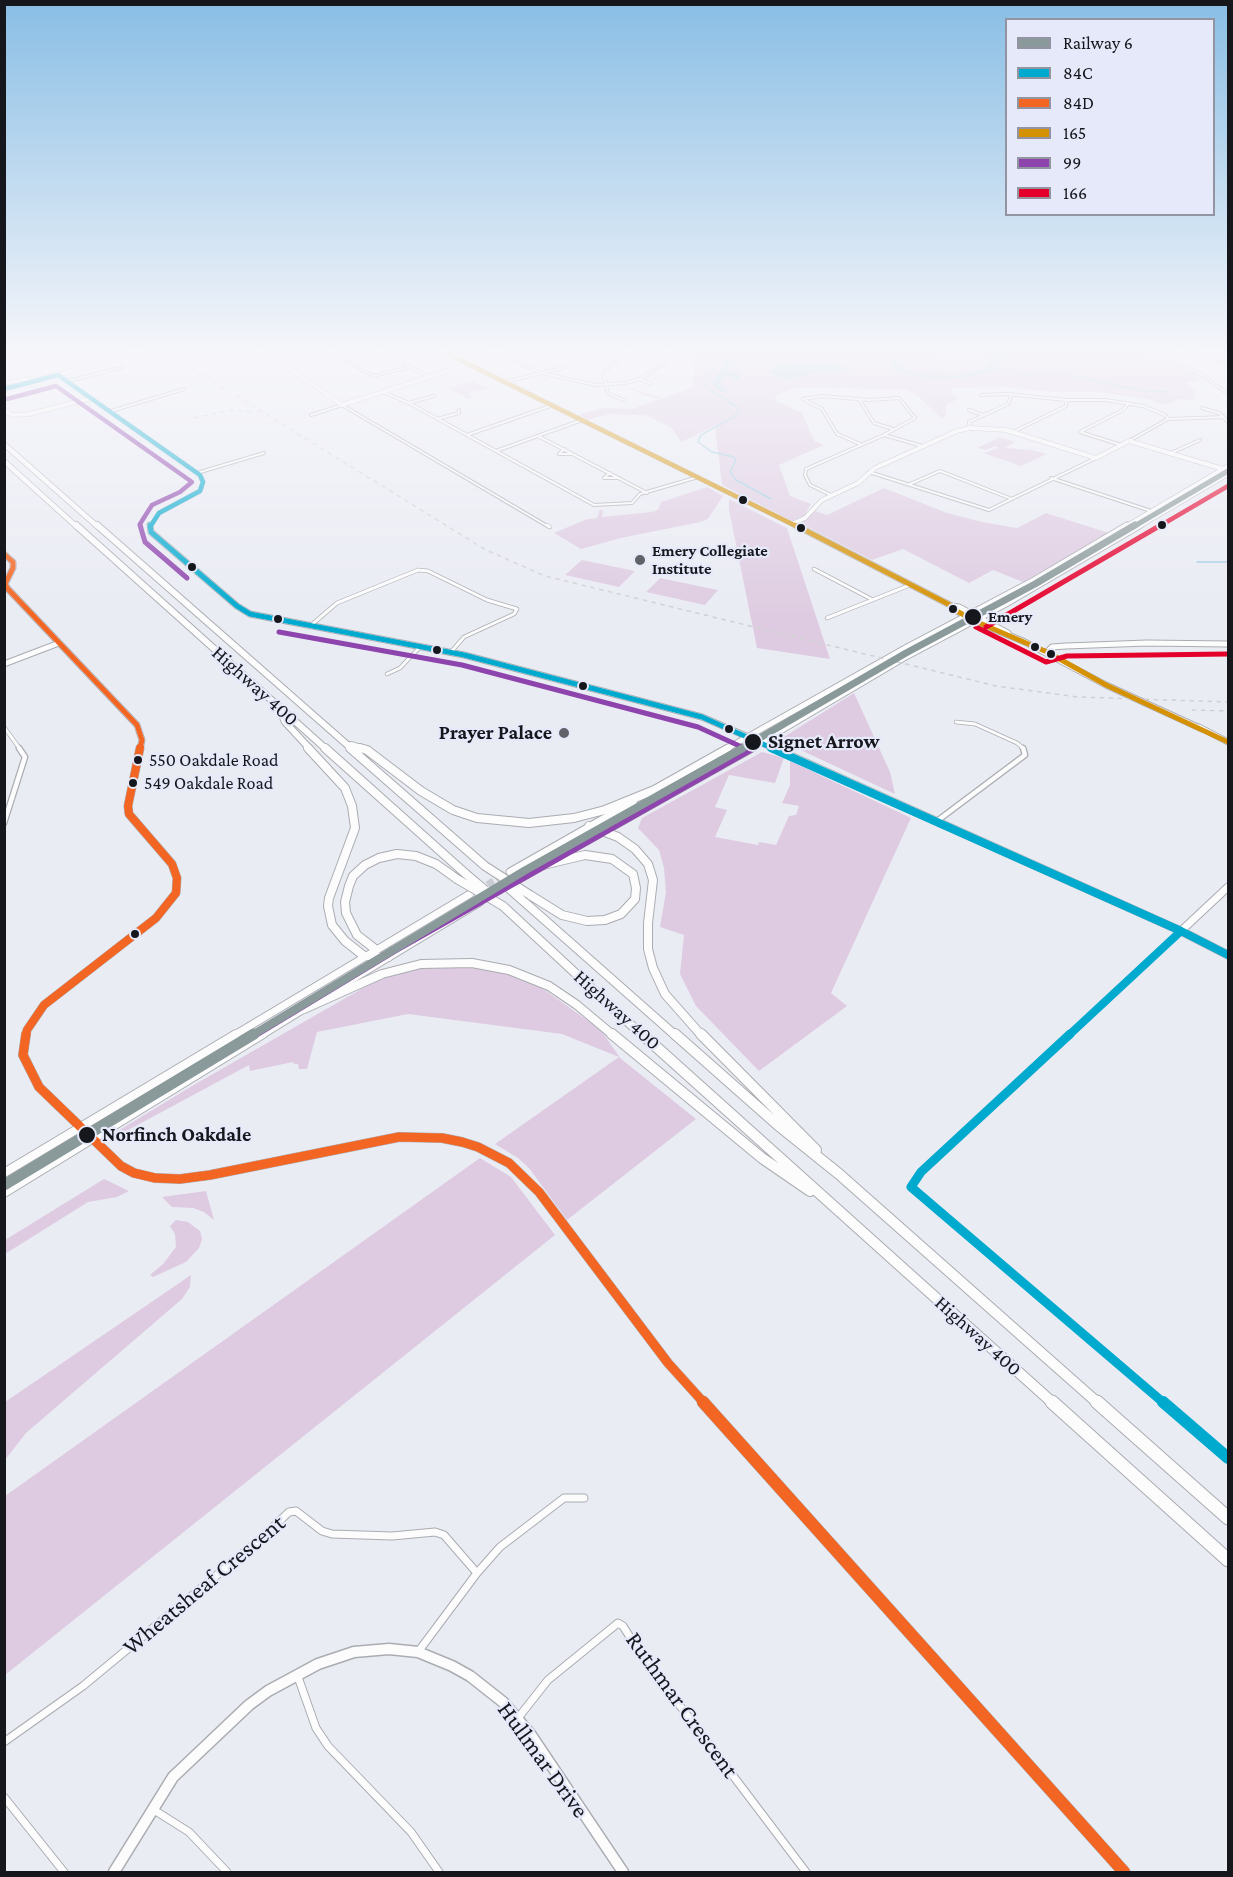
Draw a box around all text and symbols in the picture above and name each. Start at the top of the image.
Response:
legend [1005,18,1215,216]
text: Railway 6 [1063,33,1133,53]
text: 84C [1063,63,1093,83]
text: 84D [1063,93,1094,113]
text: 165 [1063,123,1086,143]
text: 99 [1063,153,1081,173]
text: 166 [1063,183,1087,203]
unlabelled marker [737,494,749,506]
unlabelled marker [1156,519,1168,531]
unlabelled marker [795,522,807,534]
place label: Emery Collegiate Institute [652,541,768,579]
marker: Emery Collegiate Institute [633,553,647,567]
unlabelled marker [186,561,198,573]
unlabelled marker [947,603,959,615]
marker: Emery [963,607,983,627]
place label: Emery [988,607,1032,627]
unlabelled marker [272,613,284,625]
street label: Highway 400 [207,641,303,731]
unlabelled marker [1029,641,1041,653]
unlabelled marker [431,644,443,656]
unlabelled marker [1045,648,1057,660]
unlabelled marker [577,680,589,692]
place label: Prayer Palace [439,721,552,745]
unlabelled marker [723,723,735,735]
marker: Prayer Palace [557,726,571,740]
place label: Signet Arrow [768,730,879,754]
marker: Signet Arrow [743,732,763,752]
place label: 550 Oakdale Road [149,749,279,771]
marker: 550 Oakdale Road [132,754,144,766]
place label: 549 Oakdale Road [144,772,273,794]
marker: 549 Oakdale Road [127,777,139,789]
unlabelled marker [129,928,141,940]
street label: Highway 400 [569,965,665,1055]
place label: Norfinch Oakdale [102,1123,251,1147]
marker: Norfinch Oakdale [77,1125,97,1145]
street label: Highway 400 [930,1291,1026,1381]
street label: Wheatsheaf Crescent [117,1509,291,1661]
street label: Ruthmar Crescent [619,1626,745,1784]
street label: Hullmar Drive [491,1696,595,1824]

